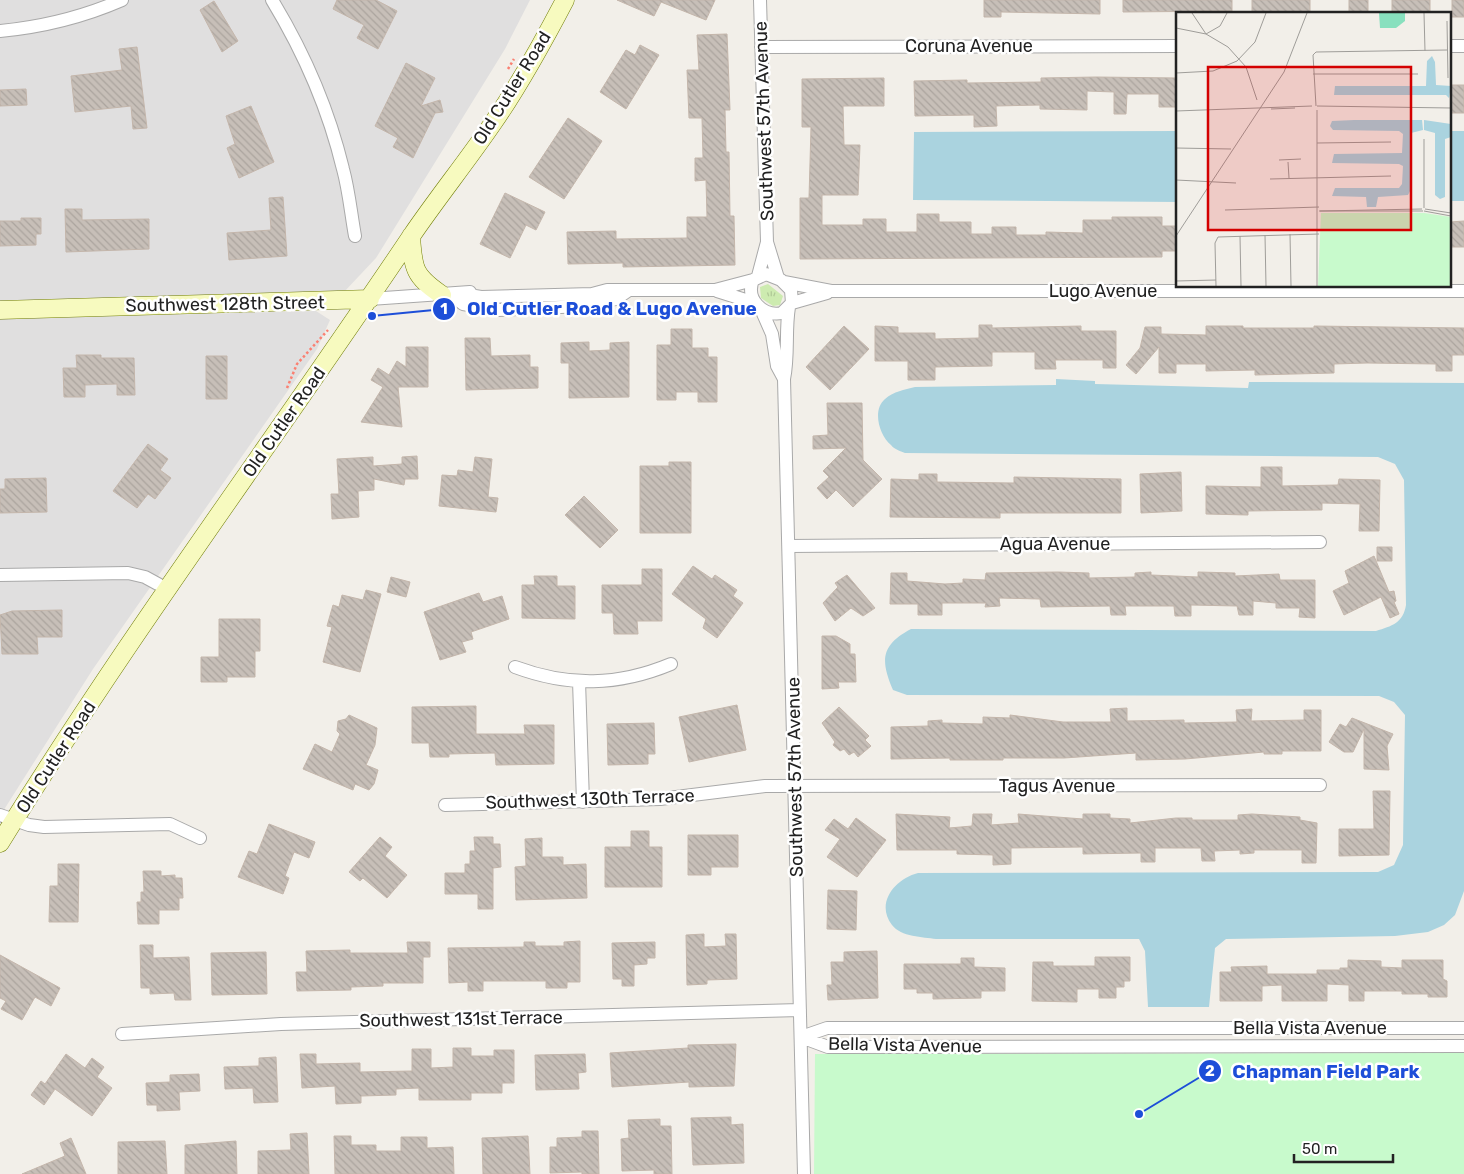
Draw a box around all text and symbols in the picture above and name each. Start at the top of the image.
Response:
inset map [1176,12,1452,288]
street label: Southwest 57th Avenue [750,21,778,221]
street label: Old Cutler Road [468,27,556,149]
street label: Coruna Avenue [905,35,1033,57]
street label: Lugo Avenue [1049,280,1157,302]
street label: Southwest 128th Street [125,291,325,317]
callout: Old Cutler Road & Lugo Avenue [431,292,767,326]
text: Old Cutler Road & Lugo Avenue [467,297,757,320]
text: 1 [440,300,448,318]
street label: Old Cutler Road [238,363,330,481]
street label: Agua Avenue [1000,533,1110,555]
street label: Southwest 57th Avenue [782,677,808,877]
street label: Old Cutler Road [12,697,100,817]
street label: Tagus Avenue [999,775,1115,797]
street label: Southwest 130th Terrace [485,784,695,814]
street label: Southwest 131st Terrace [359,1006,563,1032]
street label: Bella Vista Avenue [1233,1017,1387,1039]
street label: Bella Vista Avenue [828,1033,982,1057]
callout: Chapman Field Park [1197,1054,1429,1088]
text: Chapman Field Park [1232,1060,1420,1083]
text: 2 [1205,1062,1215,1080]
scale bar [1294,1132,1393,1164]
text: 50 m [1302,1140,1337,1158]

